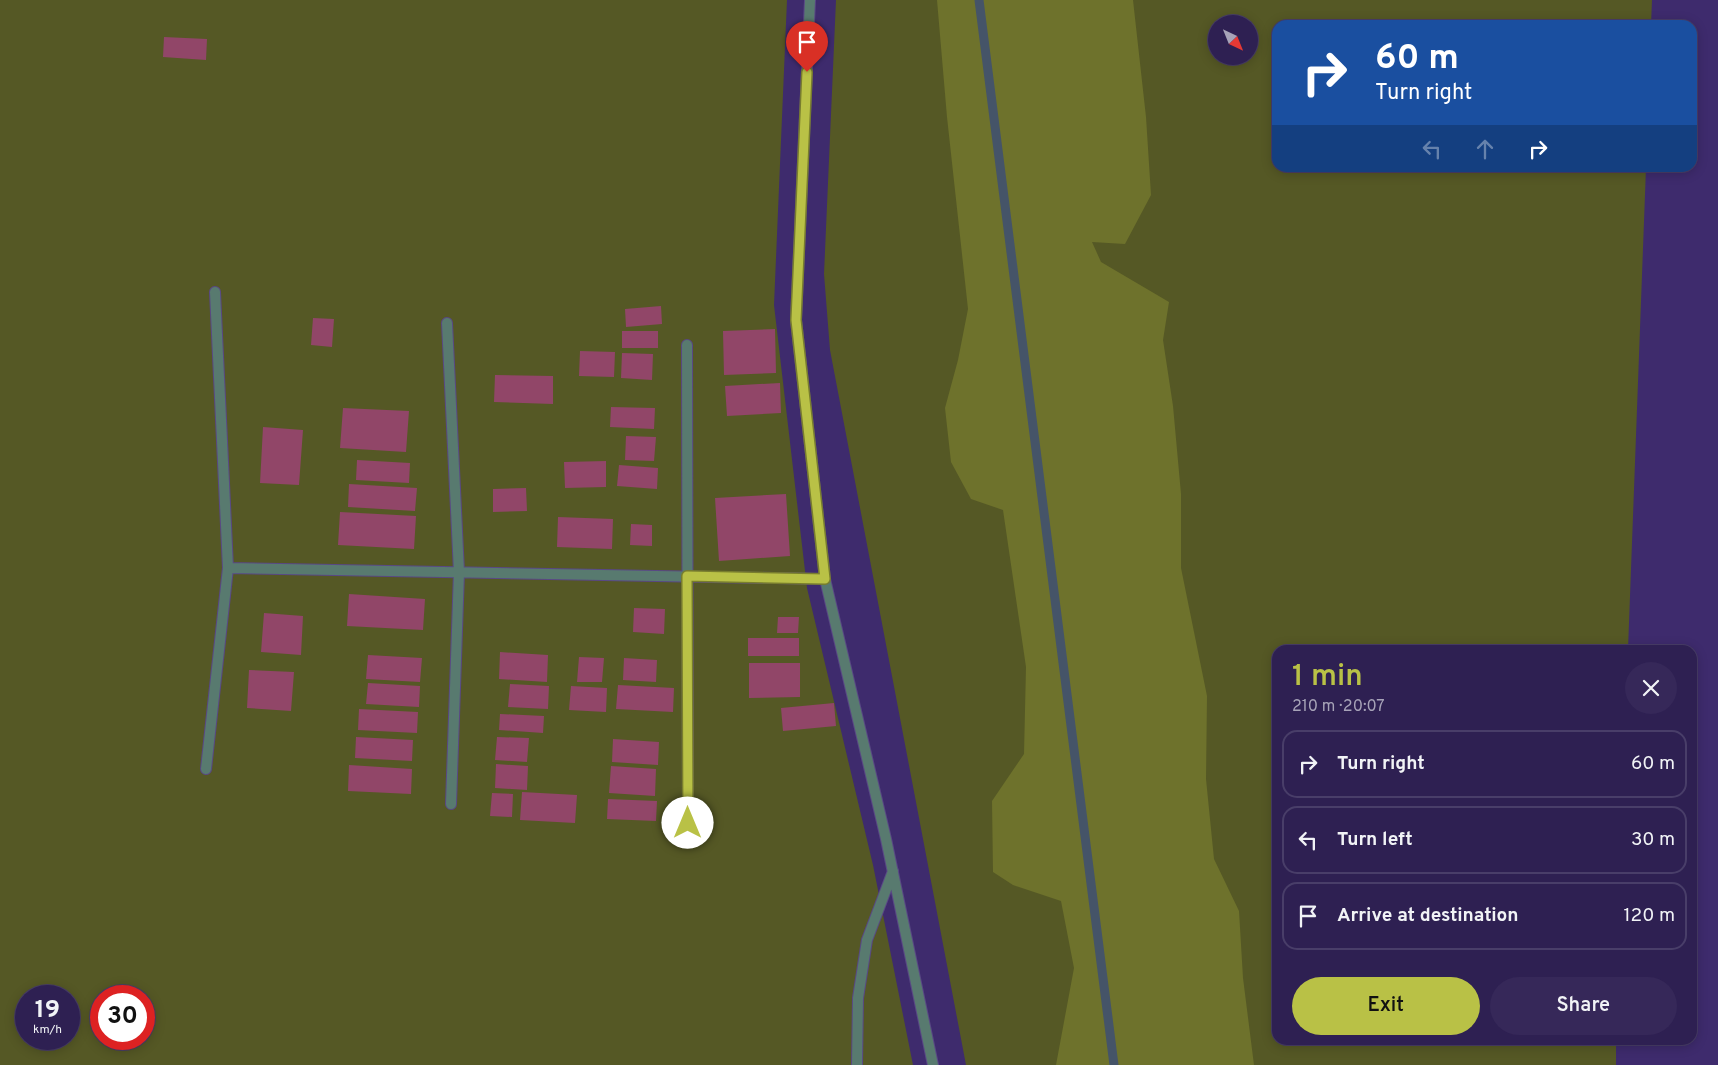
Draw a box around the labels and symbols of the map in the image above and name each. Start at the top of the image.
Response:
north arrow [1208,15,1258,65]
pin [786,21,828,72]
position arrow [661,796,713,848]
speed limit sign: 30 [90,985,155,1050]

